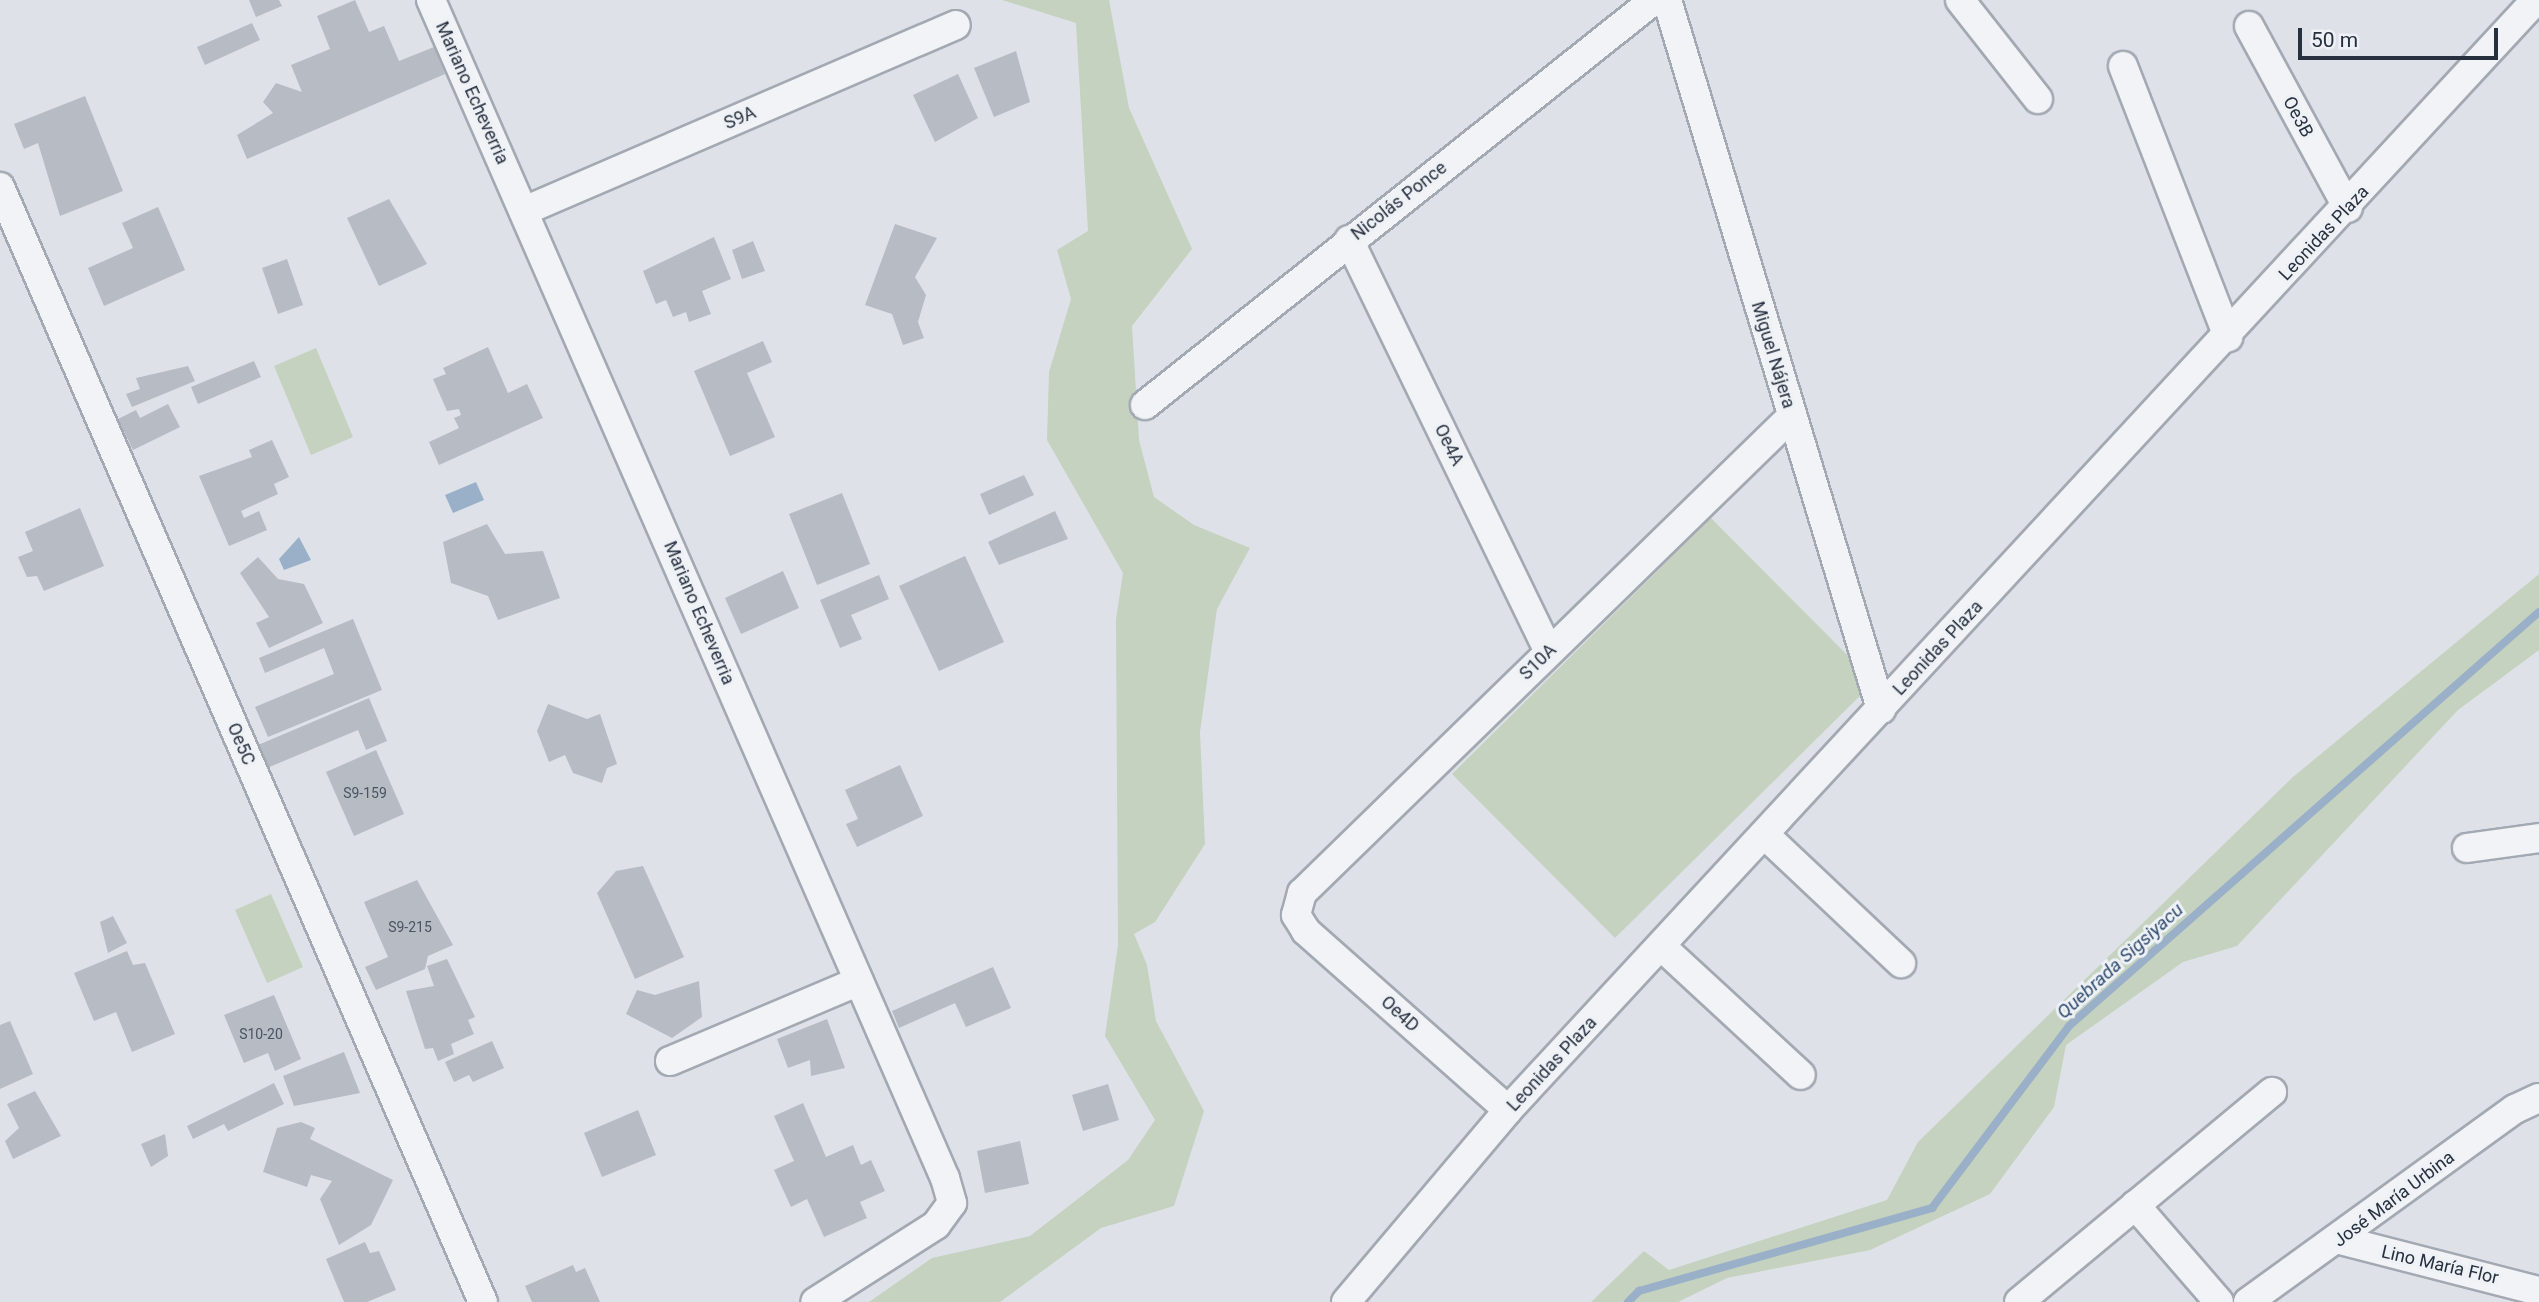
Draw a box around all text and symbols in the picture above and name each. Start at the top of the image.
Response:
scale bar [2301,14,2500,58]
street label: Mariano Echeverria [431,18,513,168]
text: 50 m [2311,28,2358,52]
street label: Oe3B [2278,93,2318,141]
street label: S9A [721,102,759,134]
street label: Nicolás Ponce [1347,157,1451,245]
street label: Leonidas Plaza [2275,181,2373,285]
street label: Miguel Nájera [1747,299,1799,411]
street label: Oe4A [1430,421,1468,469]
street label: Mariano Echeverria [659,538,739,688]
street label: Leonidas Plaza [1889,596,1987,700]
street label: S10A [1515,639,1561,685]
street label: Oe5C [223,720,259,768]
house number: S9-159 [343,785,387,801]
water label: Quebrada Sigsiyacu [2052,898,2188,1024]
house number: S9-215 [388,919,432,935]
street label: Oe4D [1376,991,1424,1037]
street label: Leonidas Plaza [1503,1012,1601,1116]
house number: S10-20 [239,1026,283,1042]
street label: José María Urbina [2329,1147,2459,1251]
street label: Lino María Flor [2379,1241,2501,1289]

